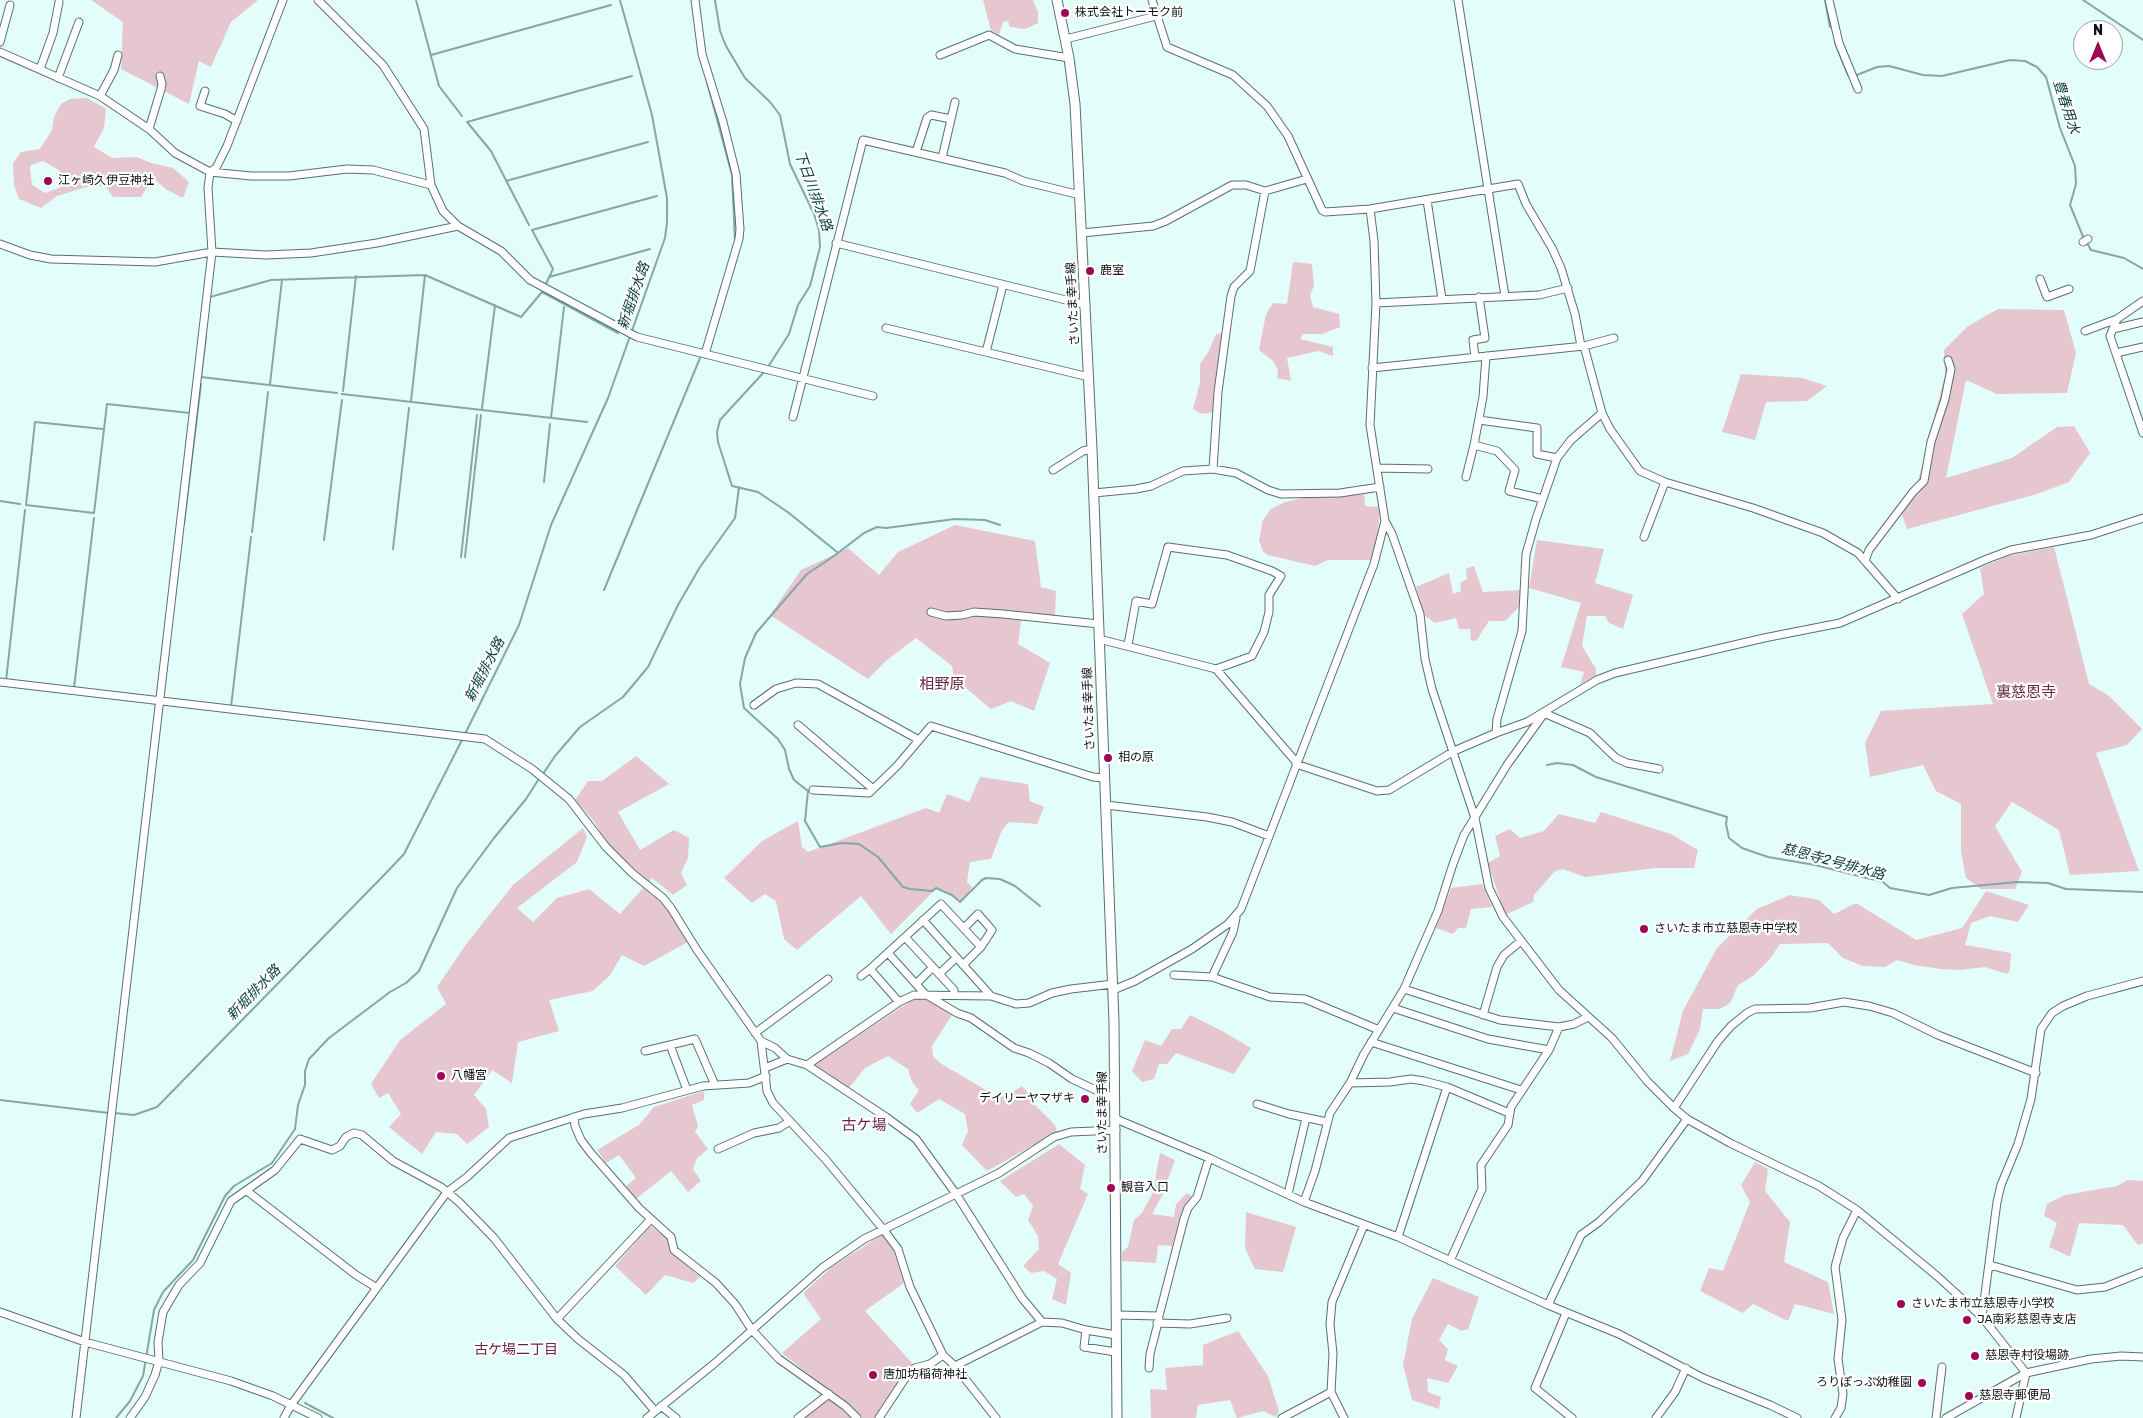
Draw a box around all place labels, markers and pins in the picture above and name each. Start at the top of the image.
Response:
place label: 株式会社トーモク前 [1075,6,1183,20]
marker: 株式会社トーモク前 [1059,7,1071,19]
place label: 江ヶ崎久伊豆神社 [58,174,154,188]
marker: 江ヶ崎久伊豆神社 [42,175,54,187]
place label: 鹿室 [1100,264,1124,278]
marker: 鹿室 [1084,265,1096,277]
place label: 相の原 [1118,751,1154,765]
marker: 相の原 [1102,752,1114,764]
place label: さいたま市立慈恩寺中学校 [1654,922,1798,936]
marker: さいたま市立慈恩寺中学校 [1638,923,1650,935]
place label: 八幡宮 [451,1069,487,1083]
marker: 八幡宮 [435,1070,447,1082]
place label: デイリーヤマザキ [979,1092,1075,1106]
marker: デイリーヤマザキ [1079,1093,1091,1105]
place label: 観音入口 [1121,1181,1169,1195]
marker: 観音入口 [1105,1182,1117,1194]
place label: さいたま市立慈恩寺小学校 [1911,1297,2055,1311]
marker: さいたま市立慈恩寺小学校 [1895,1298,1907,1310]
place label: JA南彩慈恩寺支店 [1977,1313,2076,1327]
marker: JA南彩慈恩寺支店 [1961,1314,1973,1326]
place label: 慈恩寺村役場跡 [1985,1349,2069,1363]
marker: 慈恩寺村役場跡 [1969,1350,1981,1362]
place label: 唐加坊稲荷神社 [883,1368,967,1382]
marker: 唐加坊稲荷神社 [867,1369,879,1381]
place label: ろりぽっぷ幼稚園 [1816,1376,1912,1390]
marker: ろりぽっぷ幼稚園 [1916,1377,1928,1389]
place label: 慈恩寺郵便局 [1979,1389,2051,1403]
marker: 慈恩寺郵便局 [1963,1390,1975,1402]

